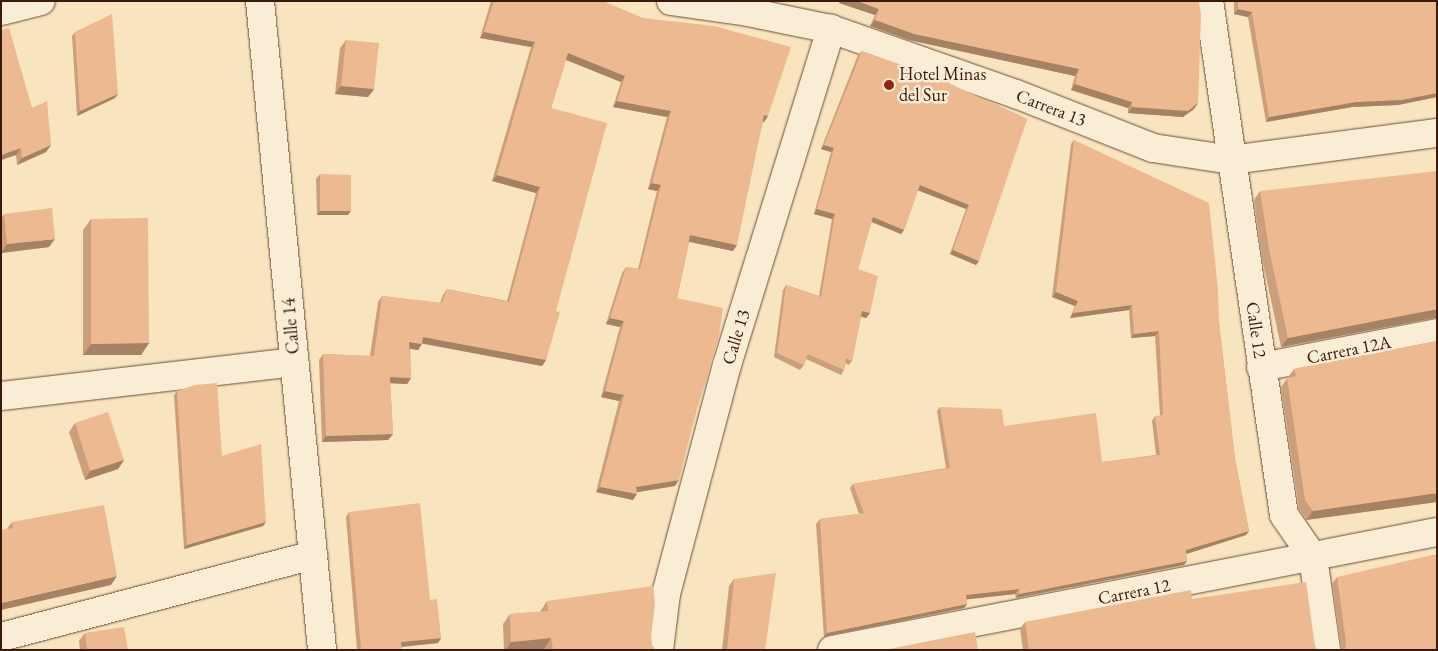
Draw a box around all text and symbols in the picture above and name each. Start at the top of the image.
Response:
place label: Hotel Minas del Sur [899,64,986,106]
marker: Hotel Minas del Sur [883,79,895,91]
street label: Carrera 13 [1013,85,1089,131]
street label: Calle 14 [278,297,304,355]
street label: Calle 12 [1241,301,1271,359]
street label: Calle 13 [717,307,755,367]
street label: Carrera 12A [1305,331,1393,369]
street label: Carrera 12 [1096,574,1172,610]

